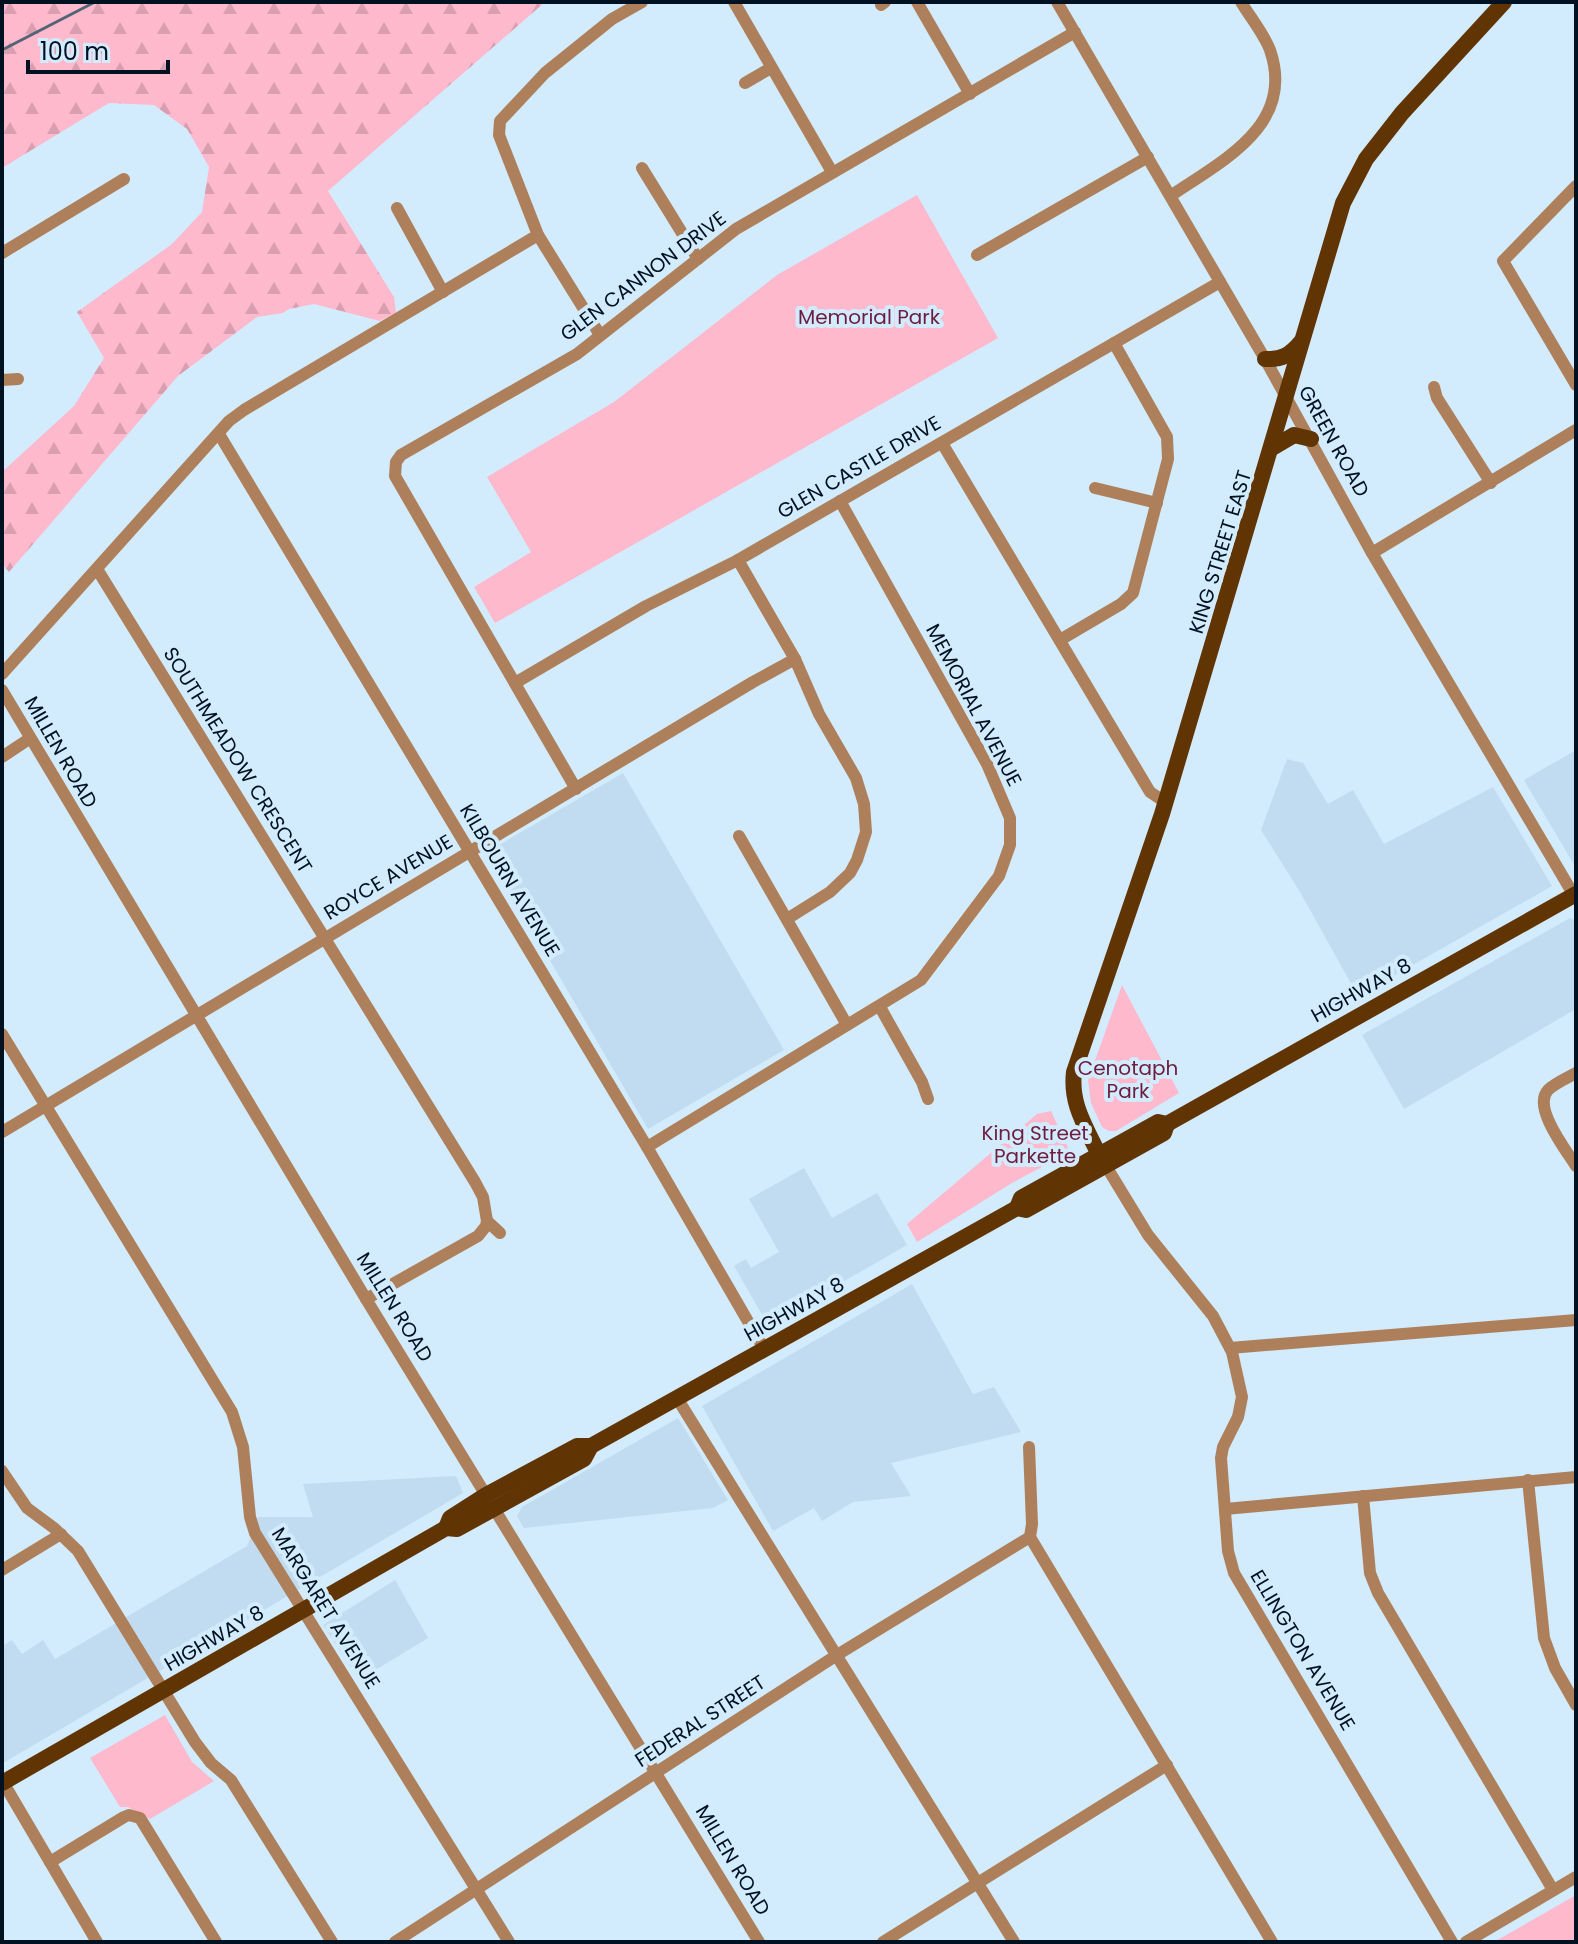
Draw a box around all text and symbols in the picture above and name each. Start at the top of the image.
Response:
scale bar [28,24,168,74]
text: 100 m [40,35,109,68]
street label: GLEN CANNON DRIVE [554,204,732,348]
park label: Memorial Park [798,303,941,331]
street label: GREEN ROAD [1292,380,1376,502]
street label: GLEN CASTLE DRIVE [772,409,946,525]
street label: KING STREET EAST [1182,467,1258,637]
street label: MEMORIAL AVENUE [919,619,1029,791]
street label: SOUTHMEADOW CRESCENT [157,642,319,878]
street label: MILLEN ROAD [18,691,104,813]
street label: KILBOURN AVENUE [453,798,567,962]
street label: ROYCE AVENUE [318,827,458,927]
street label: HIGHWAY 8 [1306,951,1416,1029]
park label: Cenotaph Park [1078,1054,1178,1105]
park label: King Street Parkette [981,1119,1089,1170]
street label: MILLEN ROAD [350,1247,440,1367]
street label: HIGHWAY 8 [739,1270,849,1348]
street label: MARGARET AVENUE [265,1522,387,1694]
street label: ELLINGTON AVENUE [1244,1564,1362,1736]
street label: HIGHWAY 8 [159,1598,269,1678]
street label: FEDERAL STREET [629,1668,771,1774]
street label: MILLEN ROAD [689,1799,777,1921]

